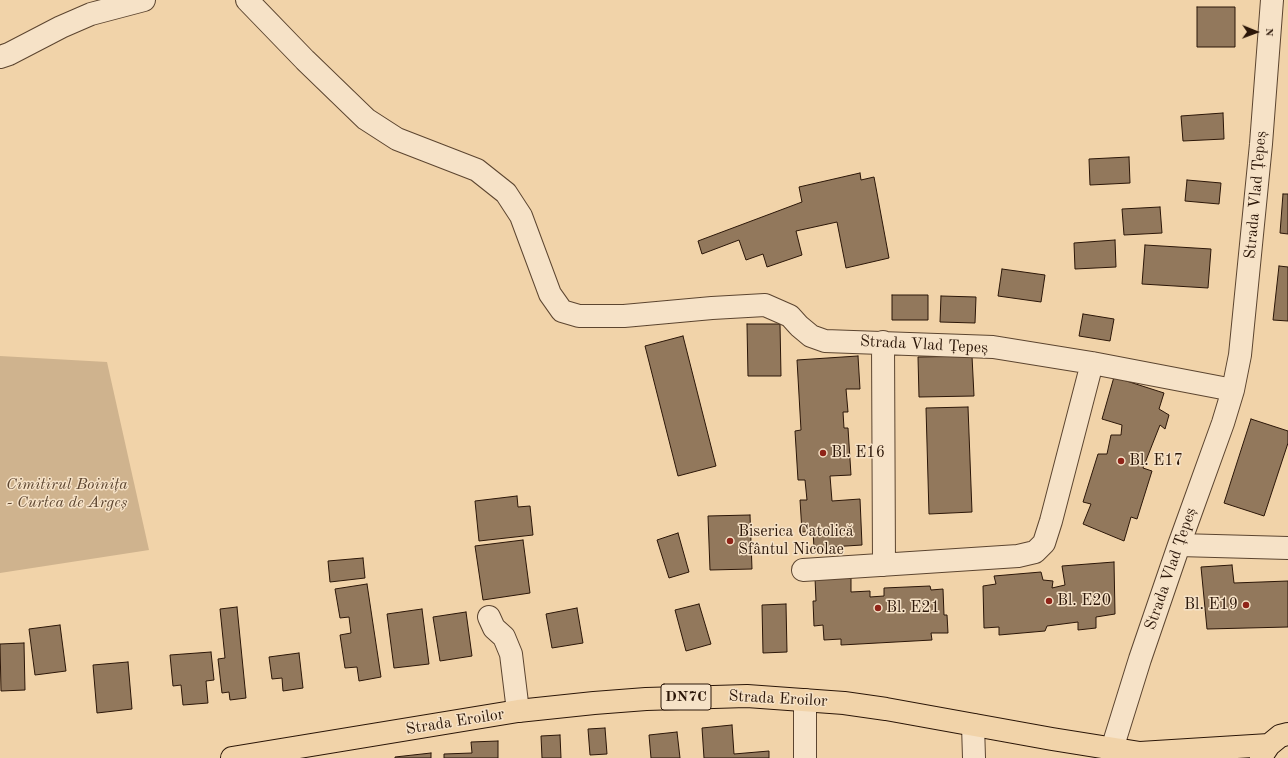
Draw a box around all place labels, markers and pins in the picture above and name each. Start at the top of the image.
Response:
place label: Bl. E16 [831,443,885,463]
marker: Bl. E16 [818,448,828,458]
place label: Bl. E17 [1129,451,1183,471]
marker: Bl. E17 [1116,456,1126,466]
place label: Biserica Catolică Sfântul Nicolae [738,522,854,560]
marker: Biserica Catolică Sfântul Nicolae [725,536,735,546]
place label: Bl. E20 [1057,591,1111,611]
place label: Bl. E19 [1184,595,1238,615]
marker: Bl. E20 [1044,596,1054,606]
place label: Bl. E21 [886,598,940,618]
marker: Bl. E19 [1241,600,1251,610]
marker: Bl. E21 [873,603,883,613]

